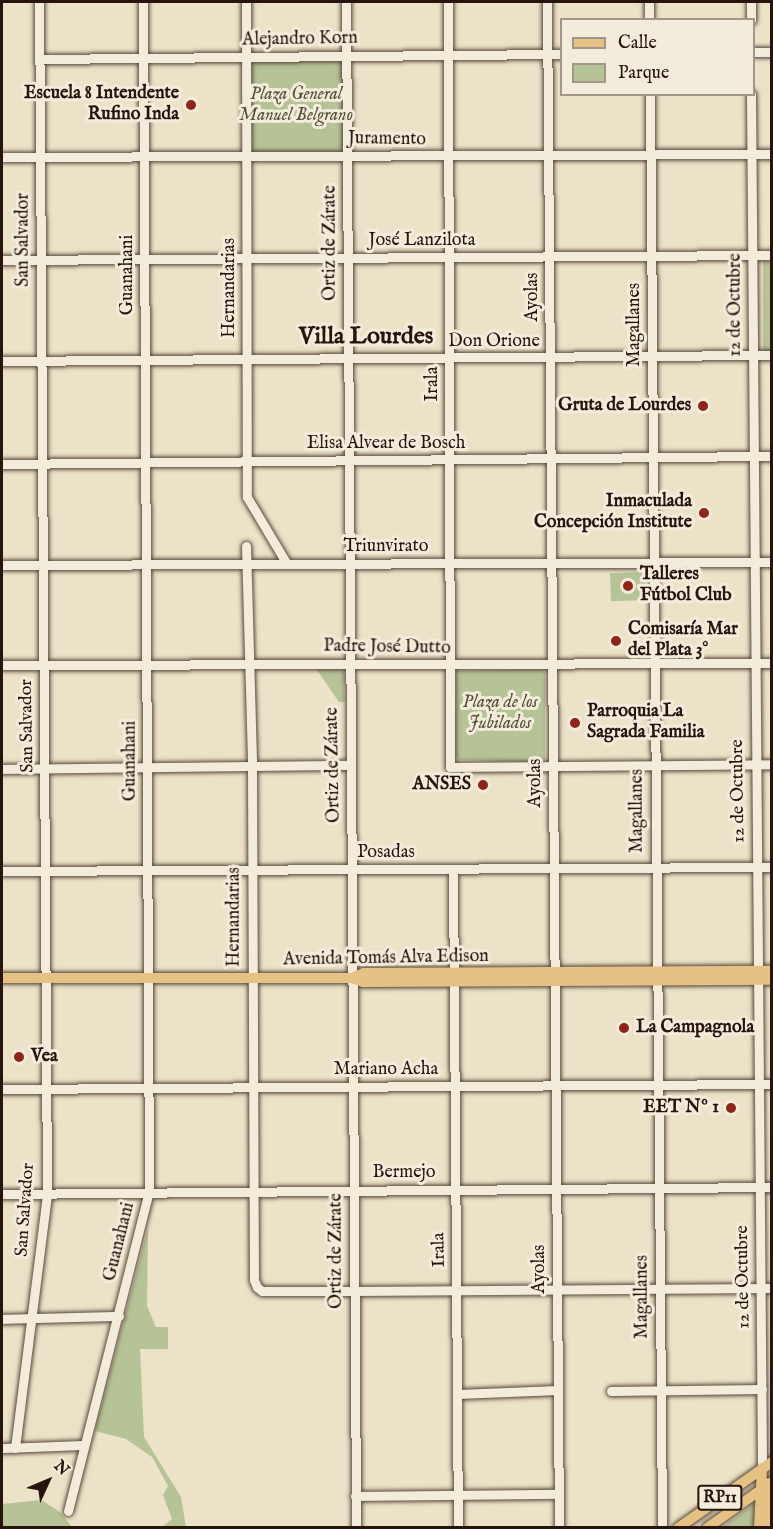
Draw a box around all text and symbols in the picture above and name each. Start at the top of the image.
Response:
legend [560,18,755,96]
street label: Alejandro Korn [242,28,358,52]
text: Calle [618,32,657,55]
text: Parque [618,62,669,85]
place label: Escuela 8 Intendente Rufino Inda [24,84,179,127]
park label: Plaza General Manuel Belgrano [239,85,353,128]
marker: Escuela 8 Intendente Rufino Inda [184,98,198,112]
street label: Juramento [348,129,426,151]
street label: Ortiz de Zárate [320,185,342,301]
street label: San Salvador [13,193,35,287]
street label: José Lanzilota [369,230,475,252]
street label: Guanahani [117,235,139,315]
street label: Hernandarias [219,238,241,338]
street label: 12 de Octubre [725,253,747,357]
street label: Ayolas [522,273,544,321]
street label: Magallanes [624,283,646,367]
district label: Villa Lourdes [299,323,433,351]
street label: Don Orione [448,331,540,353]
street label: Irala [422,367,444,401]
place label: Gruta de Lourdes [558,395,691,417]
marker: Gruta de Lourdes [696,399,710,413]
street label: Elisa Alvear de Bosch [307,433,465,455]
place label: Inmaculada Concepción Institute [534,492,692,534]
marker: Inmaculada Concepción Institute [697,506,711,520]
street label: Triunvirato [344,536,428,558]
place label: Talleres Fútbol Club [640,565,732,608]
marker: Talleres Fútbol Club [621,579,635,593]
place label: Comisaría Mar del Plata 3° [628,620,738,662]
marker: Comisaría Mar del Plata 3° [609,634,623,648]
street label: Padre José Dutto [323,636,451,660]
street label: San Salvador [16,679,40,773]
park label: Plaza de los Jubilados [462,693,538,736]
place label: Parroquia La Sagrada Familia [587,702,705,744]
street label: Ortiz de Zárate [322,707,346,823]
marker: Parroquia La Sagrada Familia [568,716,582,730]
street label: Guanahani [120,721,142,801]
street label: 12 de Octubre [727,739,751,843]
street label: Ayolas [525,759,547,807]
street label: Magallanes [627,769,649,853]
place label: ANSES [413,774,471,796]
marker: ANSES [476,778,490,792]
street label: Posadas [357,842,415,864]
street label: Hernandarias [224,867,246,967]
street label: Avenida Tomás Alva Edison [283,946,489,972]
place label: La Campagnola [636,1017,754,1039]
marker: La Campagnola [617,1021,631,1035]
place label: Vea [31,1046,58,1068]
marker: Vea [12,1050,26,1064]
street label: Mariano Acha [334,1059,438,1081]
place label: EET Nº 1 [643,1097,719,1119]
marker: EET Nº 1 [724,1101,738,1115]
street label: San Salvador [12,1162,40,1258]
street label: Bermejo [373,1162,435,1184]
street label: Ortiz de Zárate [326,1193,348,1309]
street label: Guanahani [100,1200,140,1284]
street label: 12 de Octubre [732,1225,756,1329]
street label: Irala [429,1232,451,1268]
street label: Ayolas [529,1245,551,1293]
street label: Magallanes [632,1255,654,1339]
north arrow [18,1451,78,1511]
text: N [49,1457,73,1480]
road number: RP11 [696,1485,744,1511]

